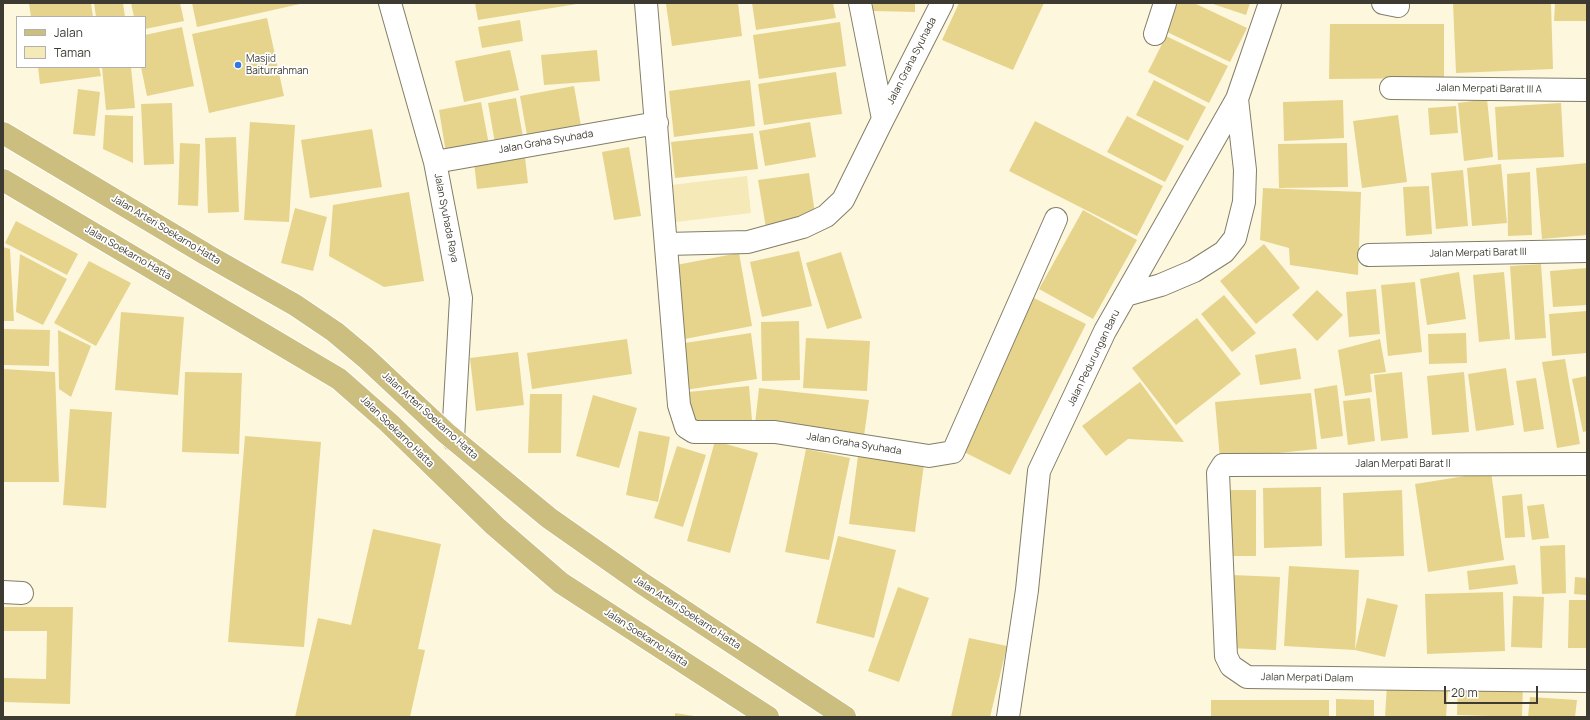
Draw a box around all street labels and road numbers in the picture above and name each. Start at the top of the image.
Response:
street label: Jalan Graha Syuhada [885,16,939,106]
street label: Jalan Merpati Barat III A [1436,82,1542,96]
street label: Jalan Graha Syuhada [498,128,594,156]
street label: Jalan Syuhada Raya [431,172,461,264]
street label: Jalan Arteri Soekarno Hatta [109,193,223,267]
street label: Jalan Soekarno Hatta [83,223,173,283]
street label: Jalan Merpati Barat III [1429,246,1527,260]
street label: Jalan Pedurungan Baru [1065,308,1123,408]
street label: Jalan Arteri Soekarno Hatta [380,370,480,462]
street label: Jalan Soekarno Hatta [358,394,436,470]
street label: Jalan Graha Syuhada [806,431,902,457]
street label: Jalan Merpati Barat II [1355,458,1451,470]
street label: Jalan Arteri Soekarno Hatta [631,574,743,652]
street label: Jalan Soekarno Hatta [602,606,690,670]
street label: Jalan Merpati Dalam [1261,671,1353,685]

